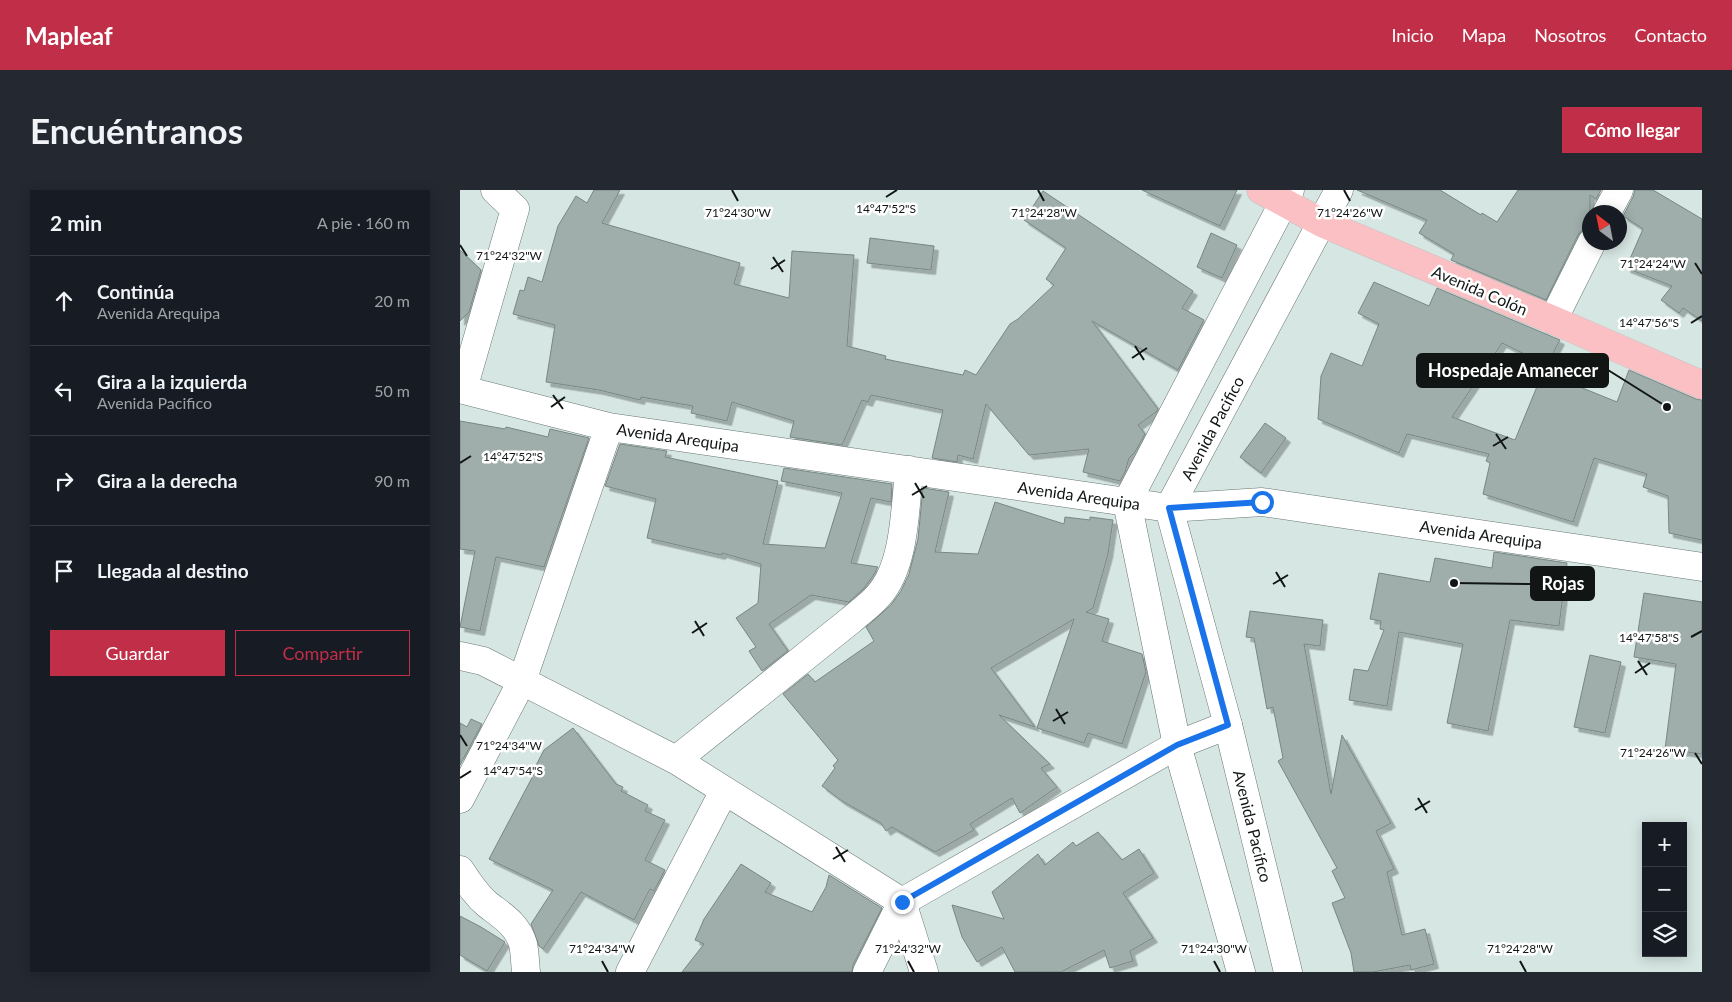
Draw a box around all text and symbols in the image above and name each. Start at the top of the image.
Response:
text: Mapleaf [25,21,113,50]
text: Inicio [1391,24,1434,46]
text: Mapa [1462,24,1506,46]
text: Nosotros [1534,24,1606,46]
text: Contacto [1634,24,1707,46]
button: Cómo llegar [1562,107,1702,153]
text: Encuéntranos [30,109,243,151]
text: 14°47'52"S [856,201,916,216]
text: 71°24'30"W [705,205,772,220]
text: 71°24'28"W [1011,205,1078,220]
text: 71°24'26"W [1317,205,1384,220]
north arrow [1582,205,1627,250]
text: 2 min [50,210,102,235]
text: A pie · 160 m [317,213,410,232]
text: 71°24'32"W [476,248,543,263]
text: 71°24'24"W [1620,256,1687,271]
street label: Avenida Colón [1429,261,1531,319]
text: Continúa [97,280,174,303]
icon: ahead [50,287,78,315]
text: 20 m [374,291,410,310]
text: Avenida Arequipa [97,303,220,322]
text: 14°47'56"S [1619,315,1679,330]
callout: Hospedaje Amanecer [1417,354,1608,387]
text: Hospedaje Amanecer [1428,359,1598,381]
text: Gira a la izquierda [97,370,247,393]
street label: Avenida Pacifico [1177,373,1247,483]
icon: left [50,377,78,405]
text: 50 m [374,381,410,400]
text: Avenida Pacifico [97,393,212,412]
street label: Avenida Arequipa [616,419,740,455]
text: 14°47'52"S [483,449,543,464]
icon: right [50,467,78,495]
text: Gira a la derecha [97,469,237,492]
text: 90 m [374,471,410,490]
street label: Avenida Arequipa [1017,477,1141,513]
route start [1251,491,1274,514]
street label: Avenida Arequipa [1419,516,1543,552]
icon: arrive [50,557,78,585]
text: Llegada al destino [97,559,249,582]
callout: Rojas [1531,567,1594,600]
text: Rojas [1542,572,1585,594]
button: Guardar [50,630,225,676]
button: Compartir [235,630,410,676]
text: 14°47'58"S [1619,630,1679,645]
text: 71°24'34"W [476,738,543,753]
text: 71°24'26"W [1620,745,1687,760]
text: 14°47'54"S [483,763,543,778]
street label: Avenida Pacifico [1230,768,1276,884]
map controls [1642,822,1687,957]
button: + [1642,822,1687,867]
button: − [1642,867,1687,912]
route end [891,891,914,914]
button: layers [1642,912,1687,957]
text: 71°24'34"W [569,941,636,956]
text: 71°24'32"W [875,941,942,956]
text: 71°24'30"W [1181,941,1248,956]
text: 71°24'28"W [1487,941,1554,956]

